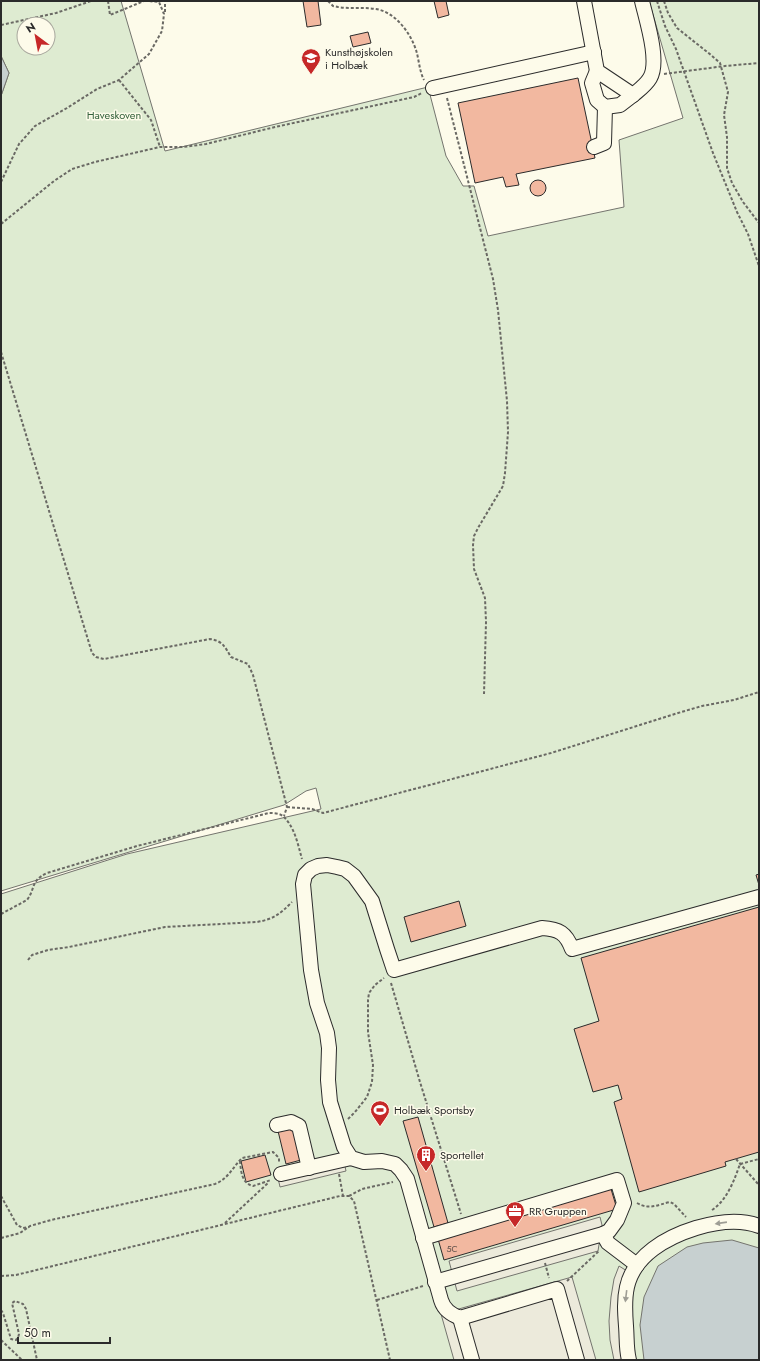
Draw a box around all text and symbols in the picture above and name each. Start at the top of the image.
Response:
north arrow [16,16,56,56]
text: N [23,18,39,37]
place label: Kunsthøjskolen i Holbæk [325,44,393,73]
school or university icon: Kunsthøjskolen i Holbæk [300,47,322,75]
park label: Haveskoven [87,107,141,123]
sports icon: Holbæk Sportsby [369,1099,391,1127]
place label: Holbæk Sportsby [394,1102,474,1118]
building icon: Sportellet [415,1144,437,1172]
place label: Sportellet [440,1147,484,1163]
office icon: RR Gruppen [504,1200,526,1228]
place label: RR Gruppen [529,1203,587,1219]
one-way arrow [715,1220,727,1226]
house number: 5C [446,1242,458,1255]
one-way arrow [623,1290,629,1302]
scale bar [18,1319,110,1345]
text: 50 m [24,1324,51,1342]

